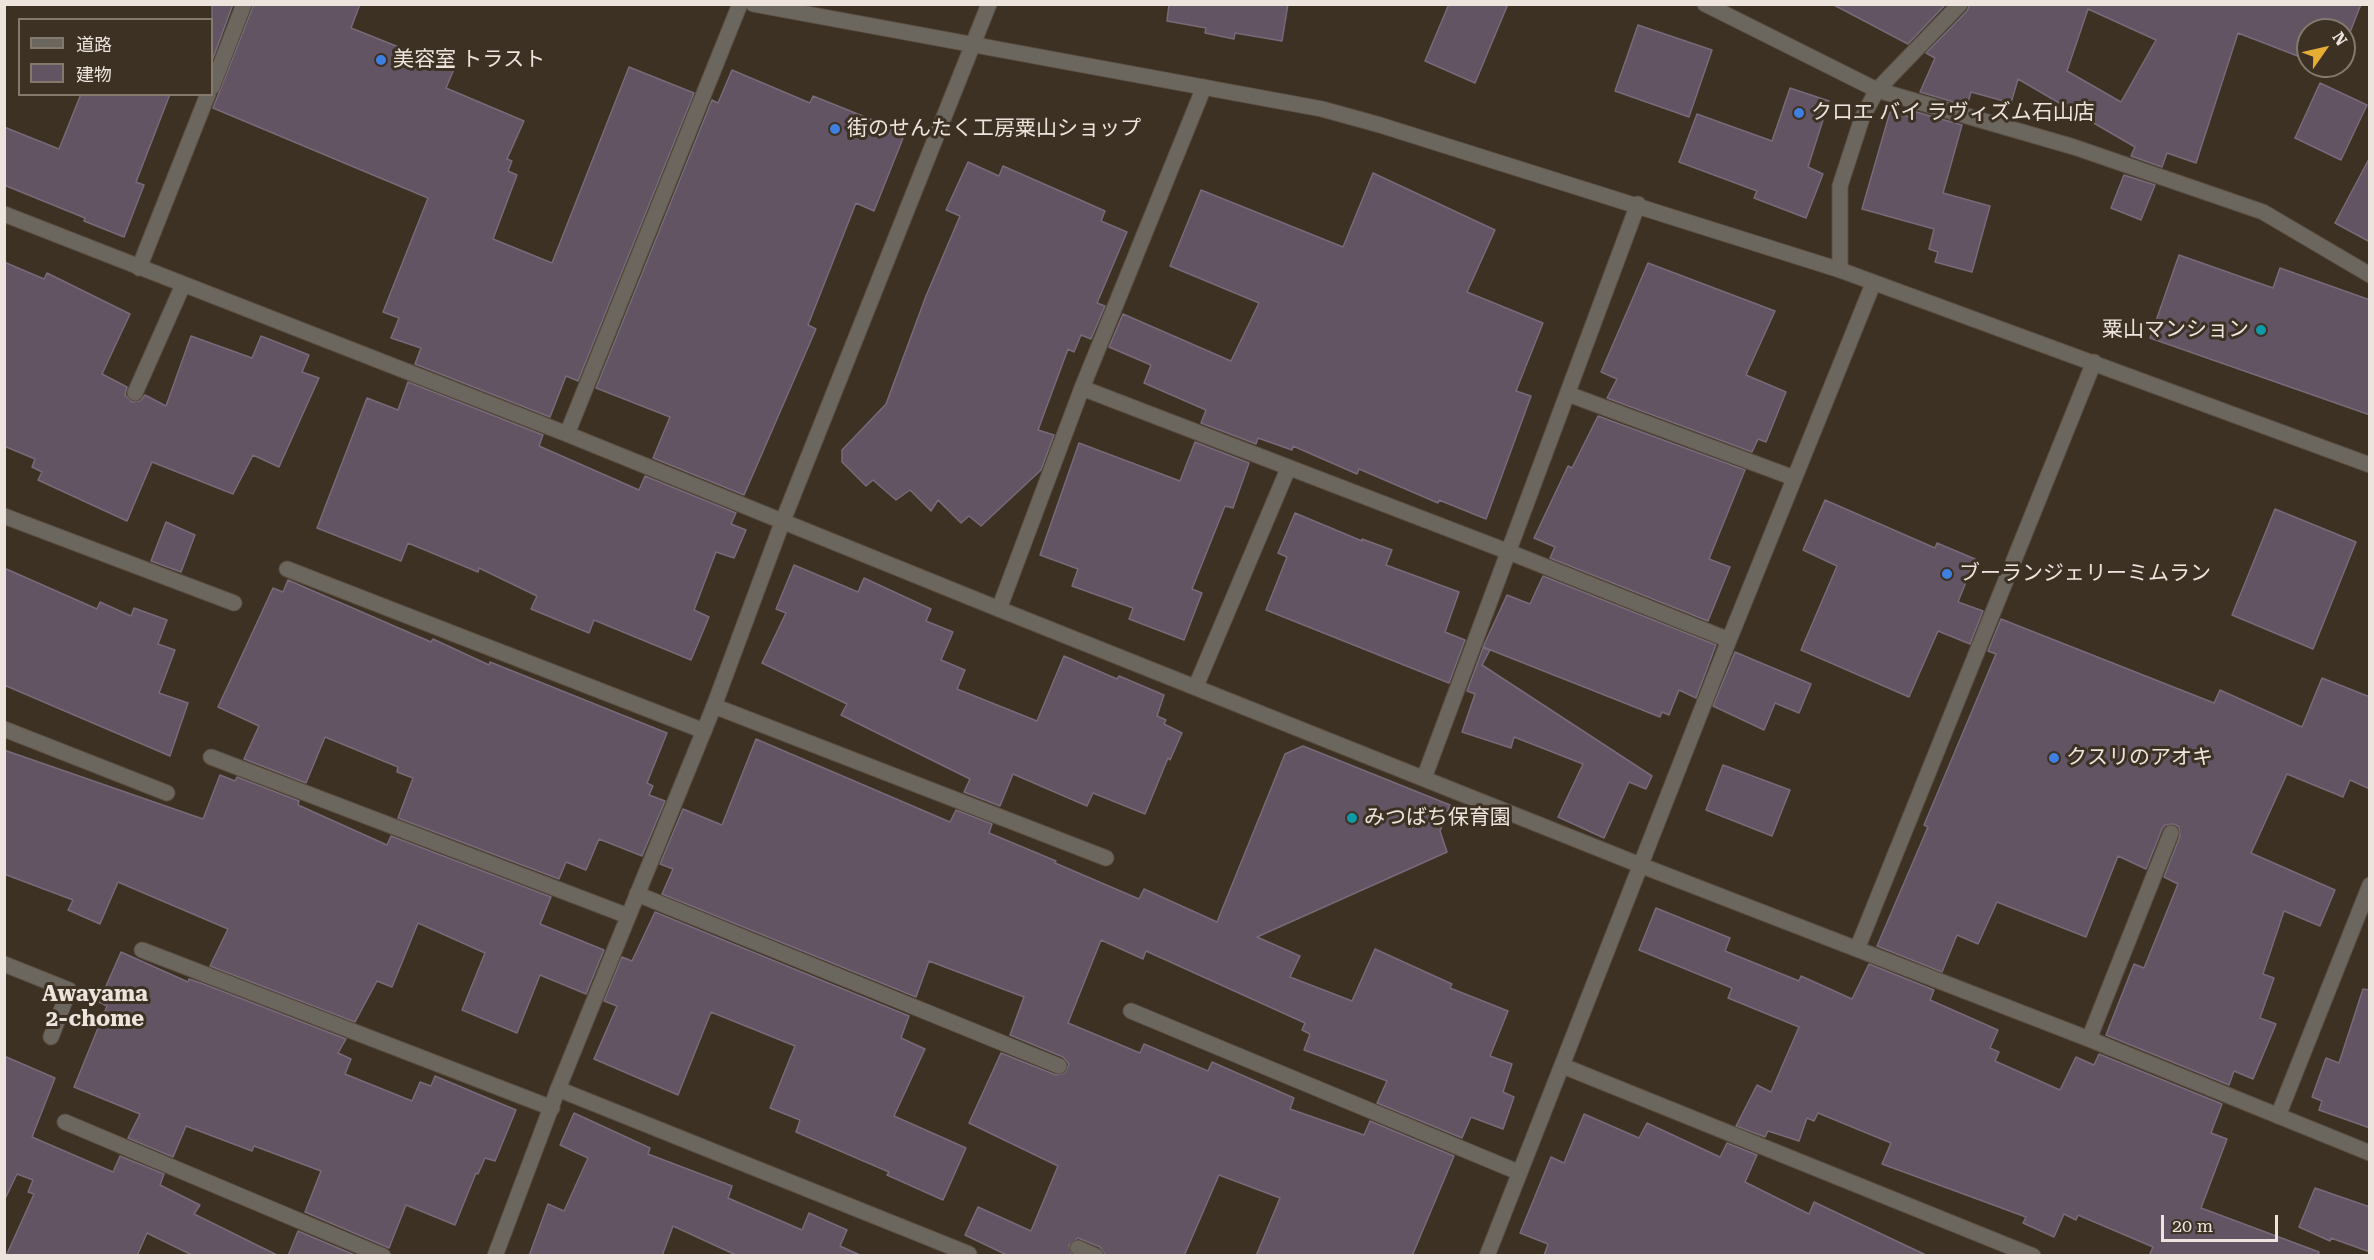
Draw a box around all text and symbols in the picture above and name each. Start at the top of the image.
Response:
legend [18,18,213,96]
north arrow [2296,18,2356,78]
text: N [2328,28,2351,49]
text: 道路 [76,34,112,55]
place label: 美容室 トラスト [393,47,545,73]
marker: 美容室 トラスト [374,53,388,67]
text: 建物 [76,64,112,85]
place label: クロエ バイ ラヴィズム石山店 [1811,100,2095,126]
marker: クロエ バイ ラヴィズム石山店 [1792,106,1806,120]
place label: 街のせんたく工房粟山ショップ [847,116,1141,142]
marker: 街のせんたく工房粟山ショップ [828,122,842,136]
place label: 粟山マンション [2102,317,2249,343]
marker: 粟山マンション [2254,323,2268,337]
place label: ブーランジェリーミムラン [1959,561,2211,587]
marker: ブーランジェリーミムラン [1940,567,1954,581]
place label: クスリのアオキ [2066,745,2213,771]
marker: クスリのアオキ [2047,751,2061,765]
place label: みつばち保育園 [1364,805,1511,831]
marker: みつばち保育園 [1345,811,1359,825]
district label: Awayama 2-chome [42,982,148,1034]
scale bar [2164,1203,2281,1241]
text: 20 m [2172,1215,2213,1236]

